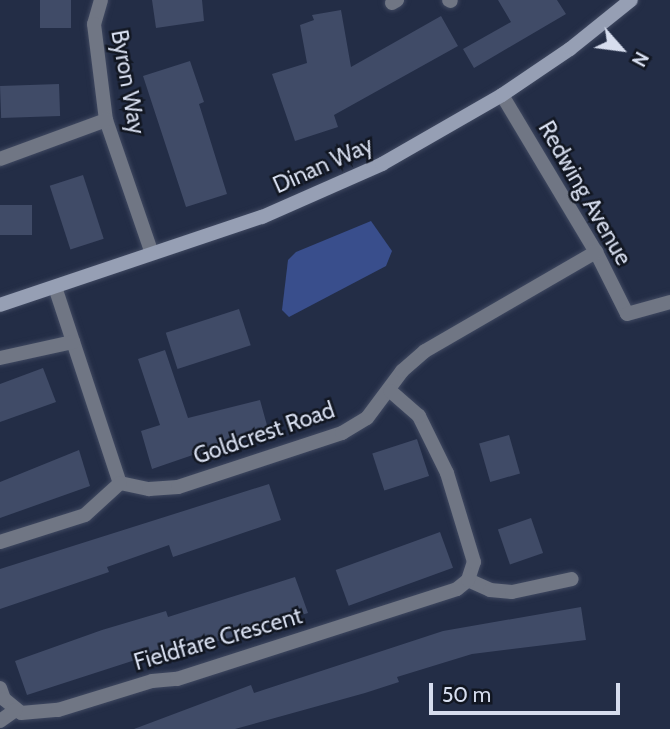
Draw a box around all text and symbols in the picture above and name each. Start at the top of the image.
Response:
north arrow [586,14,656,84]
street label: Byron Way [105,28,151,136]
text: N [627,48,653,70]
street label: Redwing Avenue [533,116,637,270]
street label: Dinan Way [269,131,377,199]
street label: Goldcrest Road [190,396,338,470]
street label: Fieldfare Crescent [131,602,305,676]
scale bar [432,670,623,714]
text: 50 m [442,682,491,707]

